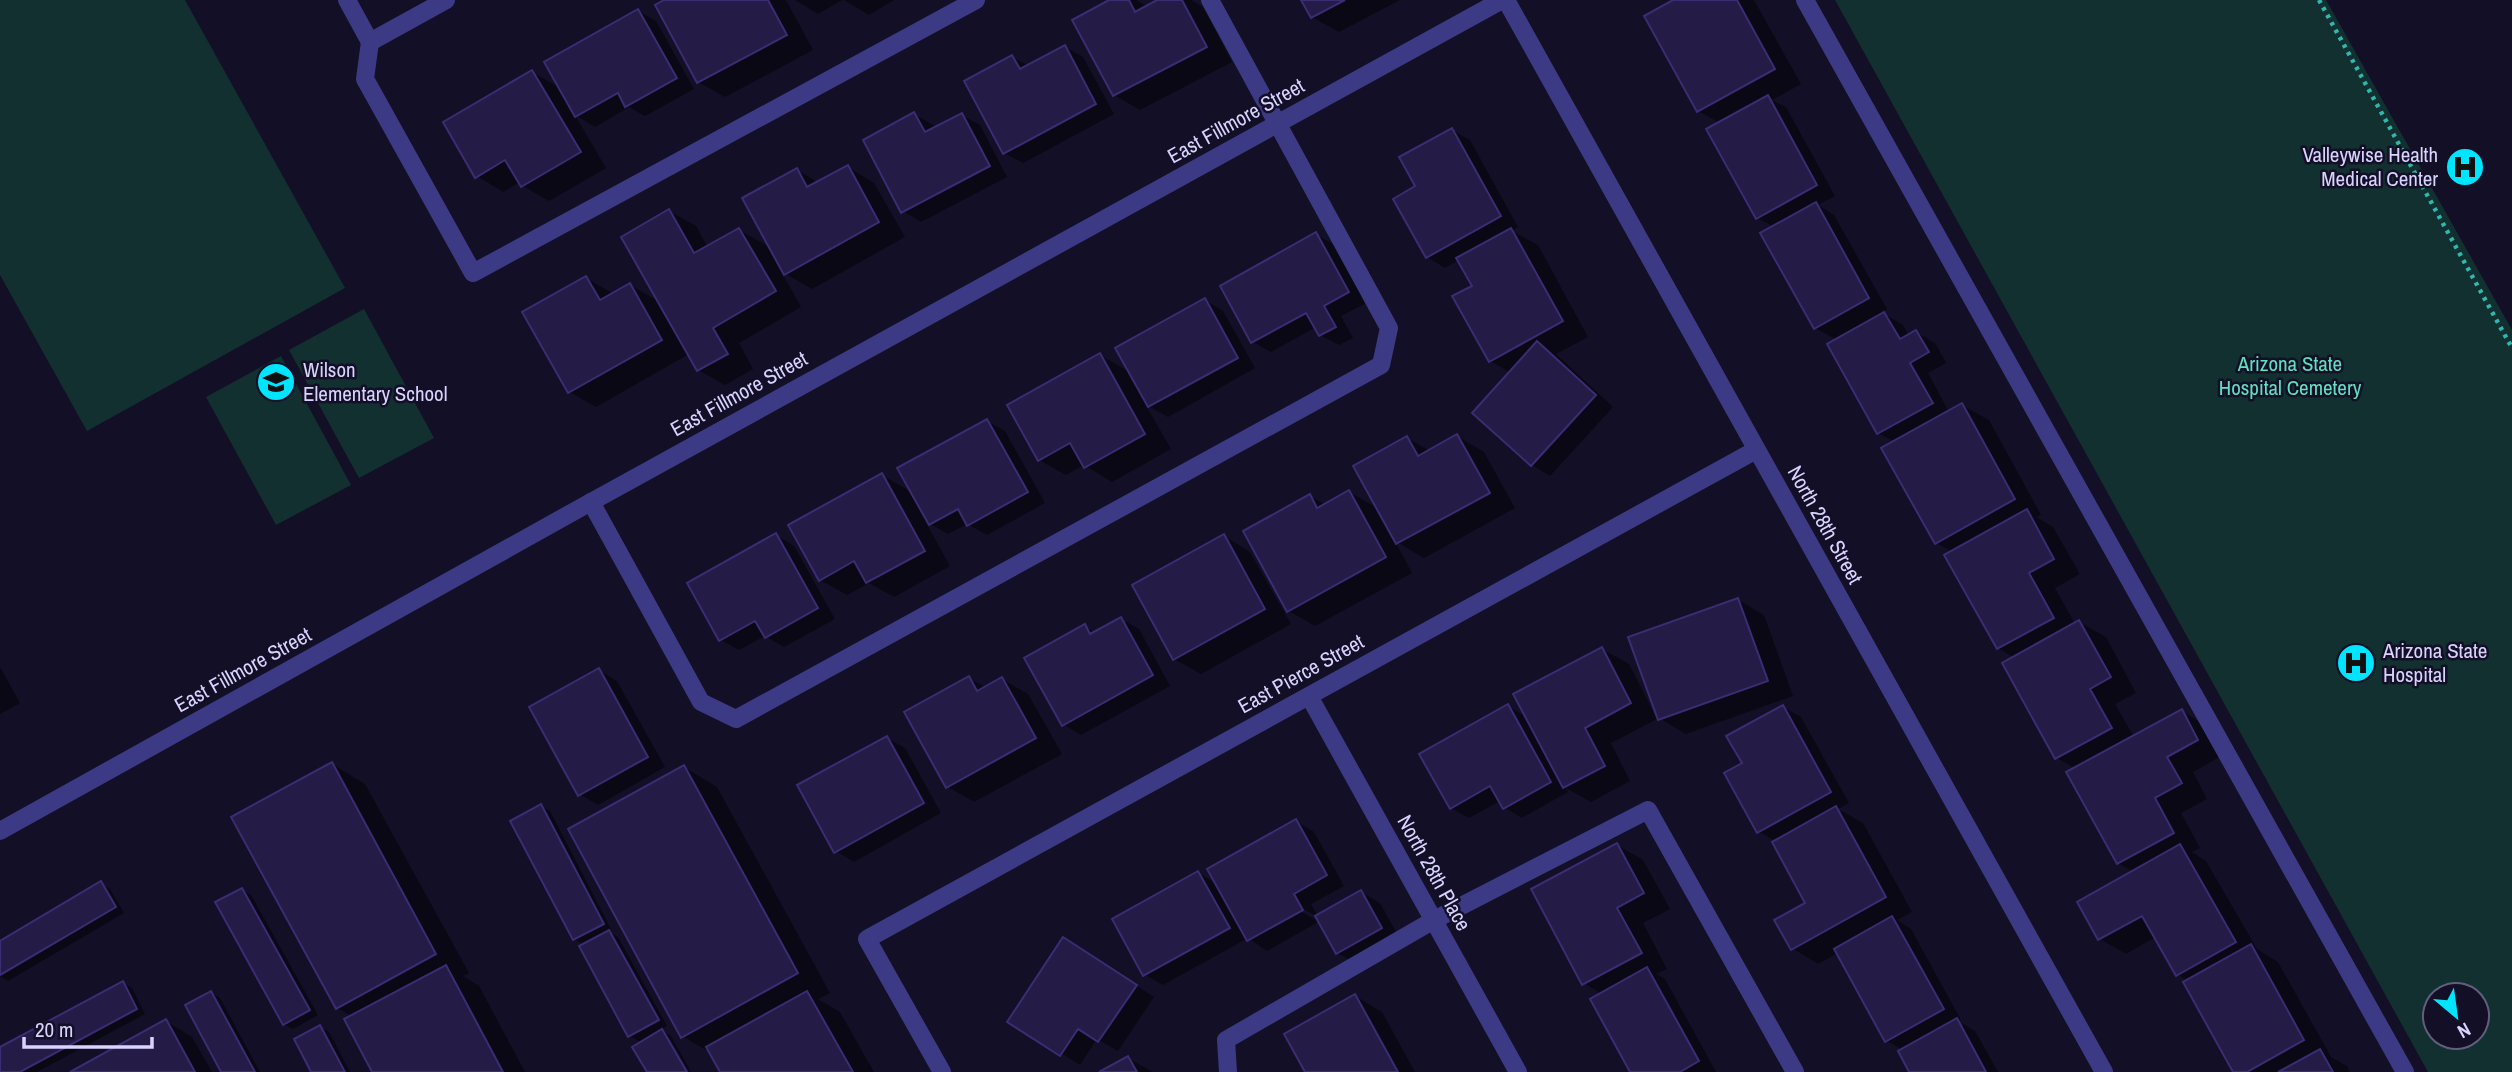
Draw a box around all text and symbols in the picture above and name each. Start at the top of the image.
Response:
street label: East Fillmore Street [1162,71,1310,170]
place label: Valleywise Health Medical Center [2302,140,2438,193]
hospital icon: Valleywise Health Medical Center [2444,146,2486,188]
street label: East Fillmore Street [665,344,813,443]
park label: Arizona State Hospital Cemetery [2219,349,2362,402]
place label: Wilson Elementary School [303,355,448,408]
school or university icon: Wilson Elementary School [255,361,297,403]
street label: North 28th Street [1781,460,1870,589]
street label: East Fillmore Street [169,620,317,719]
street label: East Pierce Street [1233,627,1369,720]
place label: Arizona State Hospital [2382,636,2487,689]
hospital icon: Arizona State Hospital [2335,642,2377,684]
street label: North 28th Place [1391,810,1478,936]
north arrow [2421,981,2491,1051]
scale bar [24,1006,152,1050]
text: 20 m [35,1015,73,1044]
text: N [2453,1017,2475,1045]

